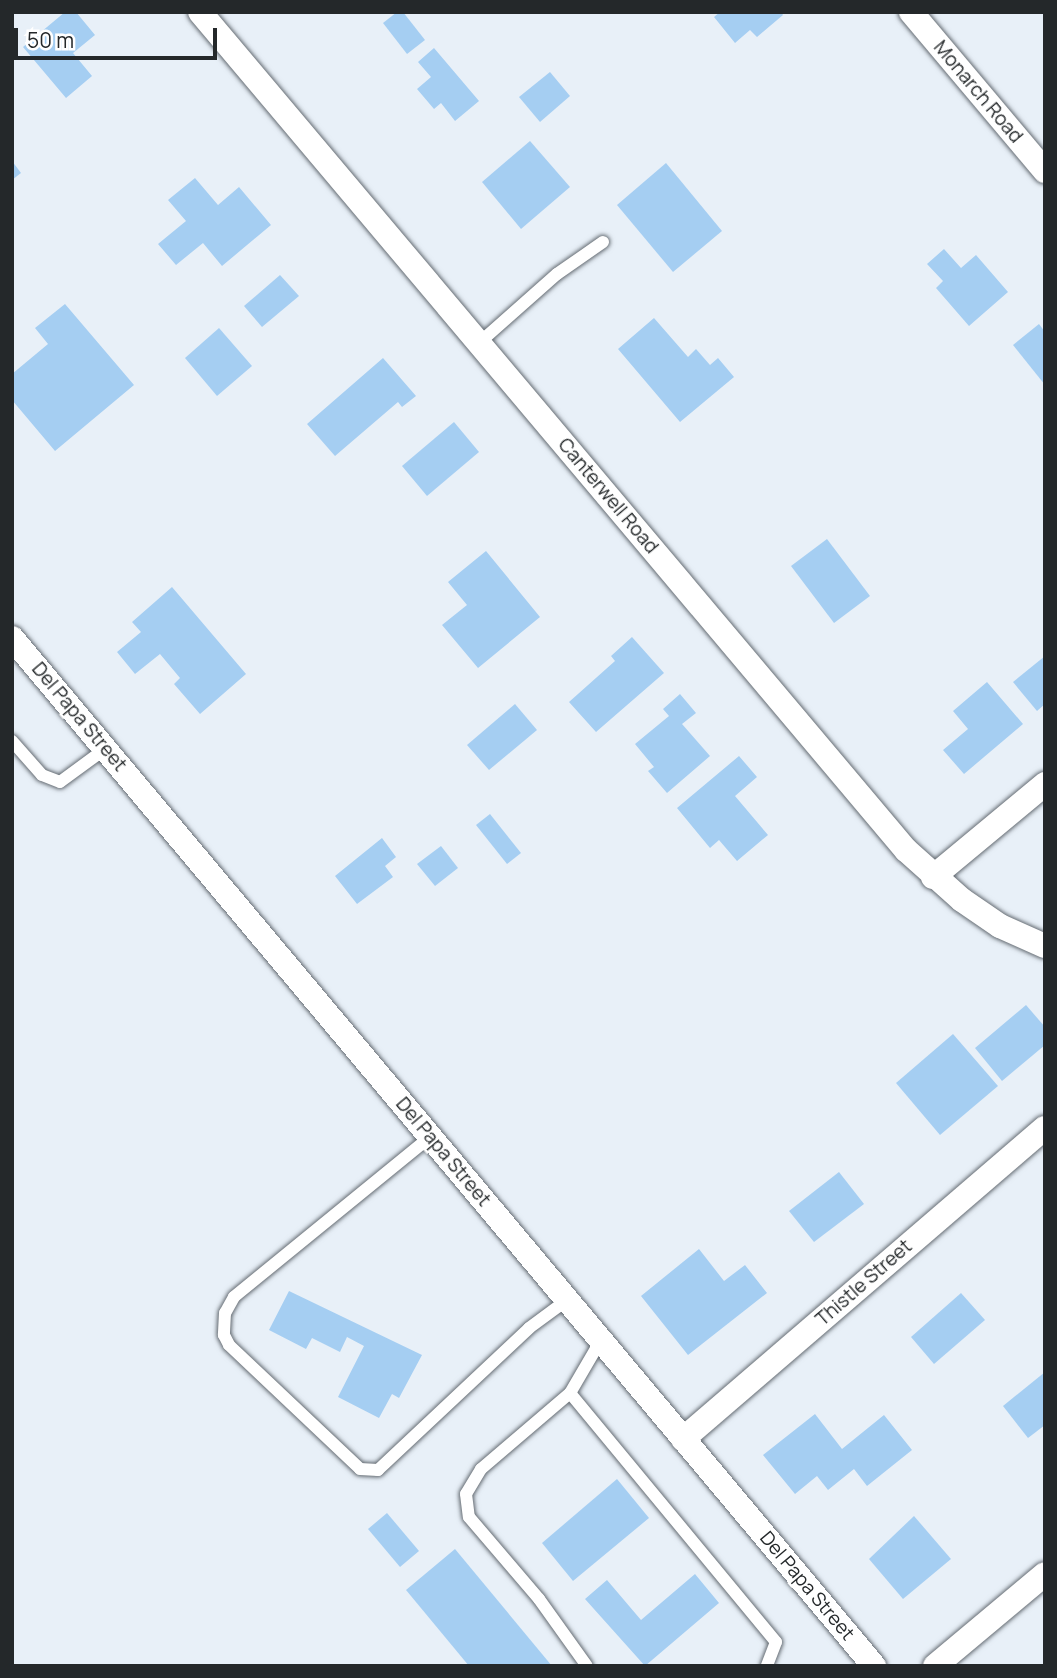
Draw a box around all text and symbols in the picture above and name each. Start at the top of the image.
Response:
scale bar [18,14,220,58]
text: 50 m [27,26,74,54]
street label: Monarch Road [929,36,1027,148]
street label: Canterwell Road [553,434,663,558]
street label: Del Papa Street [27,658,131,776]
street label: Del Papa Street [391,1093,495,1211]
street label: Thistle Street [811,1235,917,1331]
street label: Del Papa Street [755,1527,859,1645]

